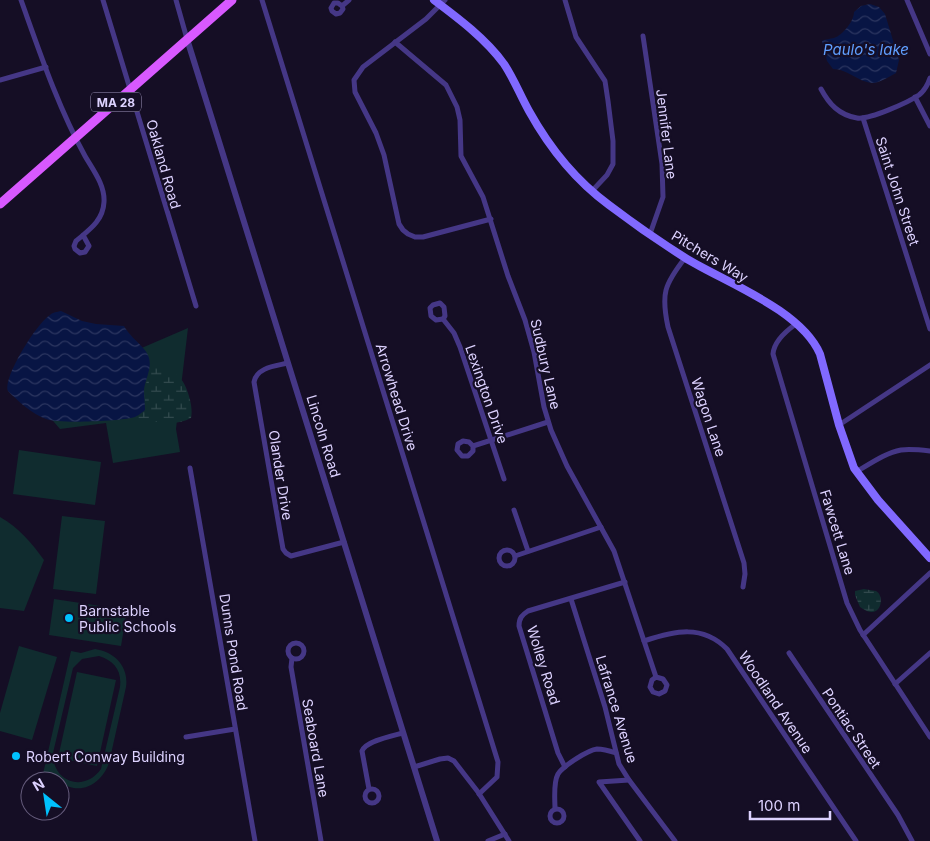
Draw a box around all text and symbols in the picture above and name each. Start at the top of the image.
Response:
water label: Paulo's lake [823,40,909,59]
street label: Jennifer Lane [653,88,681,180]
road number: MA 28 [91,92,141,111]
street label: Oakland Road [143,117,185,211]
street label: Saint John Street [872,134,924,248]
street label: Pitchers Way [669,226,752,286]
street label: Sudbury Lane [527,317,565,411]
street label: Arrowhead Drive [373,341,421,453]
street label: Lexington Drive [462,342,512,446]
street label: Wagon Lane [688,375,730,459]
street label: Lincoln Road [303,393,345,479]
street label: Olander Drive [265,429,297,521]
street label: Fawcett Lane [817,487,859,577]
street label: Dunns Pond Road [216,592,252,712]
place label: Barnstable Public Schools [79,602,176,635]
marker: Barnstable Public Schools [63,612,75,624]
street label: Wolley Road [524,623,564,707]
street label: Woodland Avenue [735,648,817,756]
street label: Lafrance Avenue [593,653,641,765]
street label: Pontiac Street [819,685,885,772]
street label: Seaboard Lane [299,697,333,799]
place label: Robert Conway Building [26,748,185,765]
marker: Robert Conway Building [10,750,22,762]
north arrow [20,771,70,821]
text: N [29,774,47,794]
scale bar [750,788,830,820]
text: 100 m [758,796,800,815]

